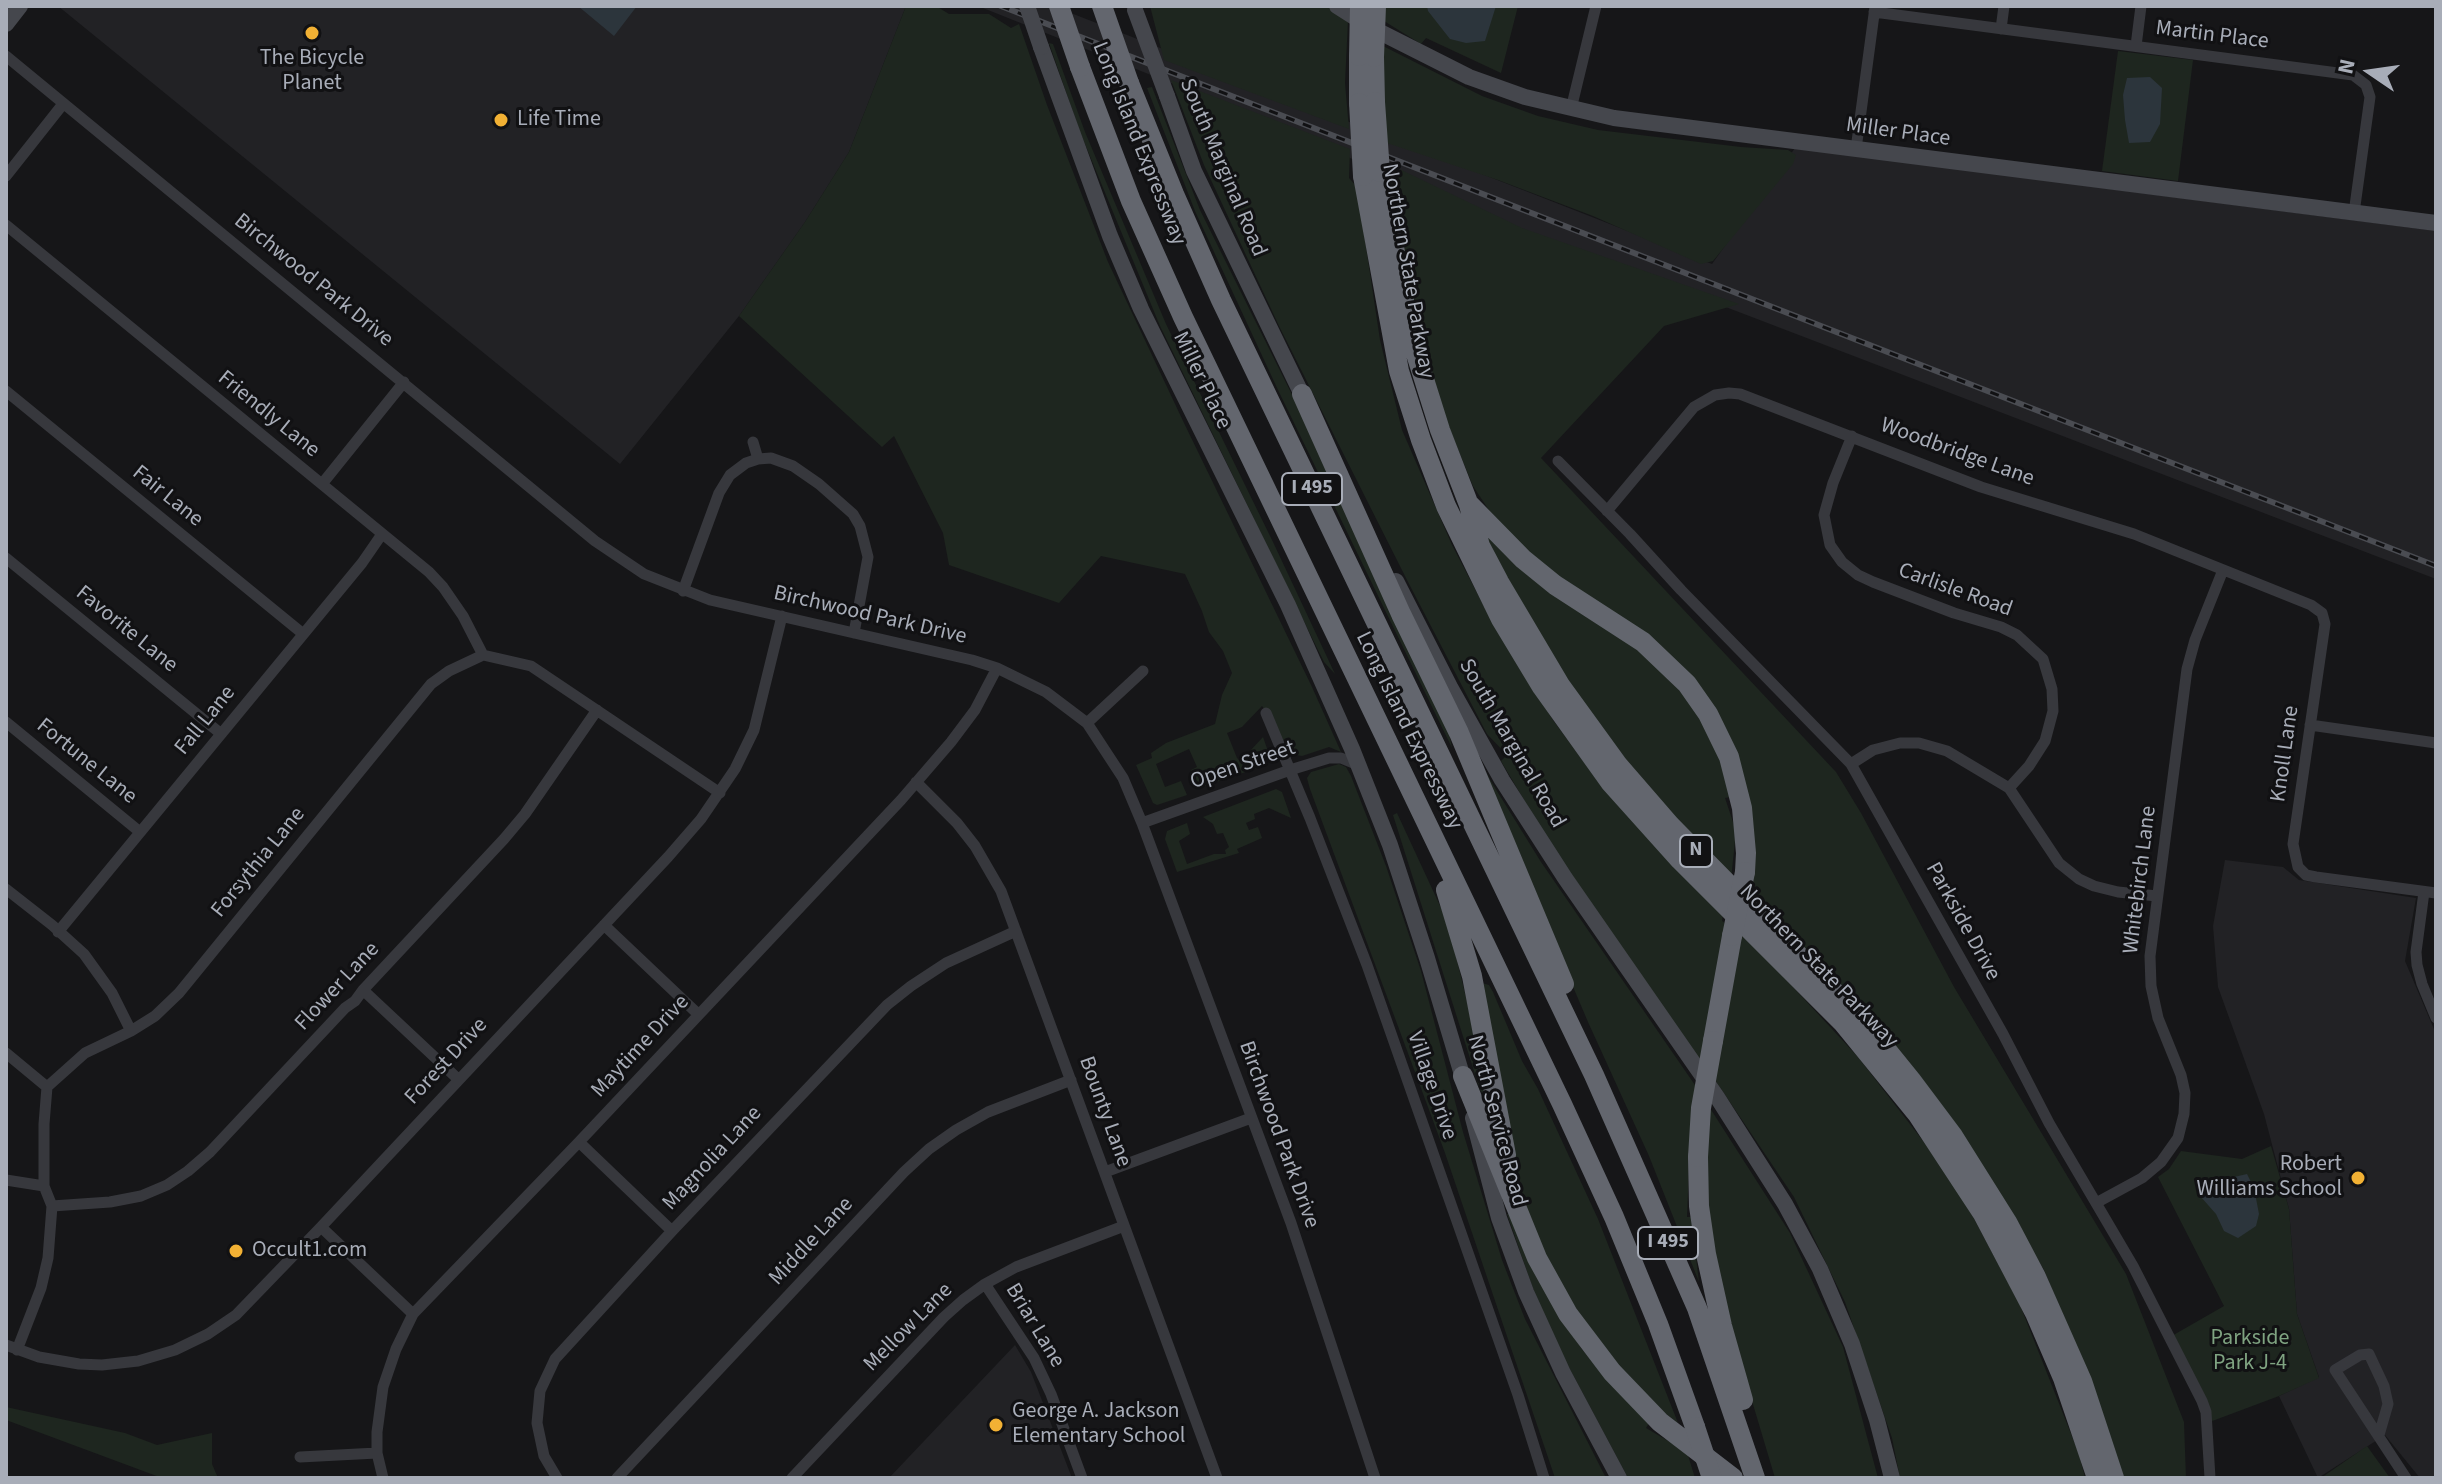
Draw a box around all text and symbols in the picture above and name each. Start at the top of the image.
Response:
street label: Martin Place [2154,16,2270,56]
marker: The Bicycle Planet [303,24,321,42]
north arrow [2330,32,2410,112]
street label: Long Island Expressway [1085,39,1191,249]
place label: The Bicycle Planet [260,46,364,98]
text: N [2329,56,2364,77]
street label: South Marginal Road [1173,75,1271,261]
place label: Life Time [517,107,601,133]
marker: Life Time [492,111,510,129]
street label: Miller Place [1844,113,1952,153]
street label: Northern State Parkway [1375,162,1439,380]
street label: Birchwood Park Drive [228,209,398,353]
street label: Miller Place [1166,328,1236,434]
street label: Friendly Lane [212,366,324,464]
street label: Woodbridge Lane [1877,413,2037,493]
street label: Fair Lane [126,461,208,533]
road number: I 495 [1282,473,1342,505]
street label: Carlisle Road [1894,558,2016,624]
street label: Favorite Lane [70,581,182,679]
street label: Birchwood Park Drive [771,581,969,651]
street label: Long Island Expressway [1349,628,1467,834]
street label: South Marginal Road [1452,655,1570,833]
street label: Fall Lane [170,681,242,761]
street label: Knoll Lane [2266,704,2306,804]
street label: Fortune Lane [30,713,142,811]
street label: Open Street [1187,736,1299,796]
street label: Forsythia Lane [206,802,312,924]
street label: Whitebirch Lane [2119,805,2163,955]
road number: N [1680,835,1712,867]
street label: Parkside Drive [1919,858,2005,986]
street label: Northern State Parkway [1733,880,1903,1054]
street label: Flower Lane [290,937,386,1037]
street label: Maytime Drive [587,990,695,1104]
street label: Forest Drive [400,1013,494,1111]
street label: Village Drive [1400,1028,1462,1144]
street label: North Service Road [1460,1032,1532,1210]
street label: Birchwood Park Drive [1232,1038,1324,1232]
street label: Bounty Lane [1072,1053,1136,1171]
street label: Magnolia Lane [658,1101,768,1217]
place label: Robert Williams School [2197,1152,2342,1204]
marker: Robert Williams School [2349,1169,2367,1187]
street label: Middle Lane [764,1192,860,1292]
road number: I 495 [1638,1227,1698,1259]
place label: Occult1.com [252,1238,367,1264]
marker: Occult1.com [227,1242,245,1260]
street label: Mellow Lane [859,1278,959,1378]
street label: Briar Lane [999,1279,1069,1373]
park label: Parkside Park J-4 [2211,1326,2289,1378]
place label: George A. Jackson Elementary School [1012,1399,1185,1450]
marker: George A. Jackson Elementary School [987,1416,1005,1434]

